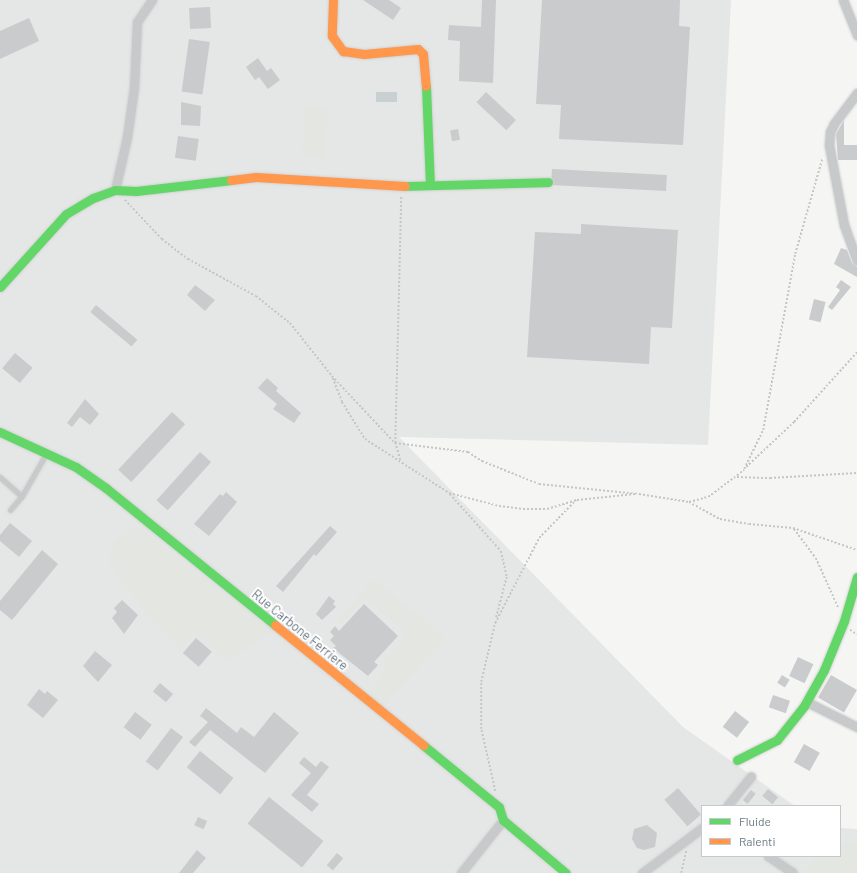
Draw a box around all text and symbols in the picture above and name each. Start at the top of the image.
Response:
street label: Rue Carbone Ferriere [249,586,351,674]
legend [701,805,841,857]
text: Fluide [739,814,771,828]
text: Ralenti [739,834,776,848]

